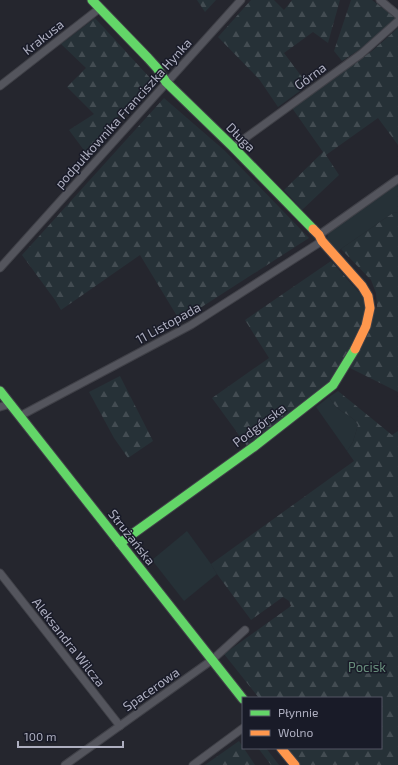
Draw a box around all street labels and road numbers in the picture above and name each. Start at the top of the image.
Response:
street label: Krakusa [19,16,67,58]
street label: podpułkownika Franciszka Hynka [51,35,195,191]
street label: Górna [291,59,329,93]
street label: Długa [223,119,259,155]
street label: 11 Listopada [133,299,203,347]
street label: Podgórska [229,400,289,450]
street label: Strużańska [105,506,159,568]
street label: Aleksandra Wilcza [29,594,109,690]
street label: Spacerowa [120,664,182,714]

